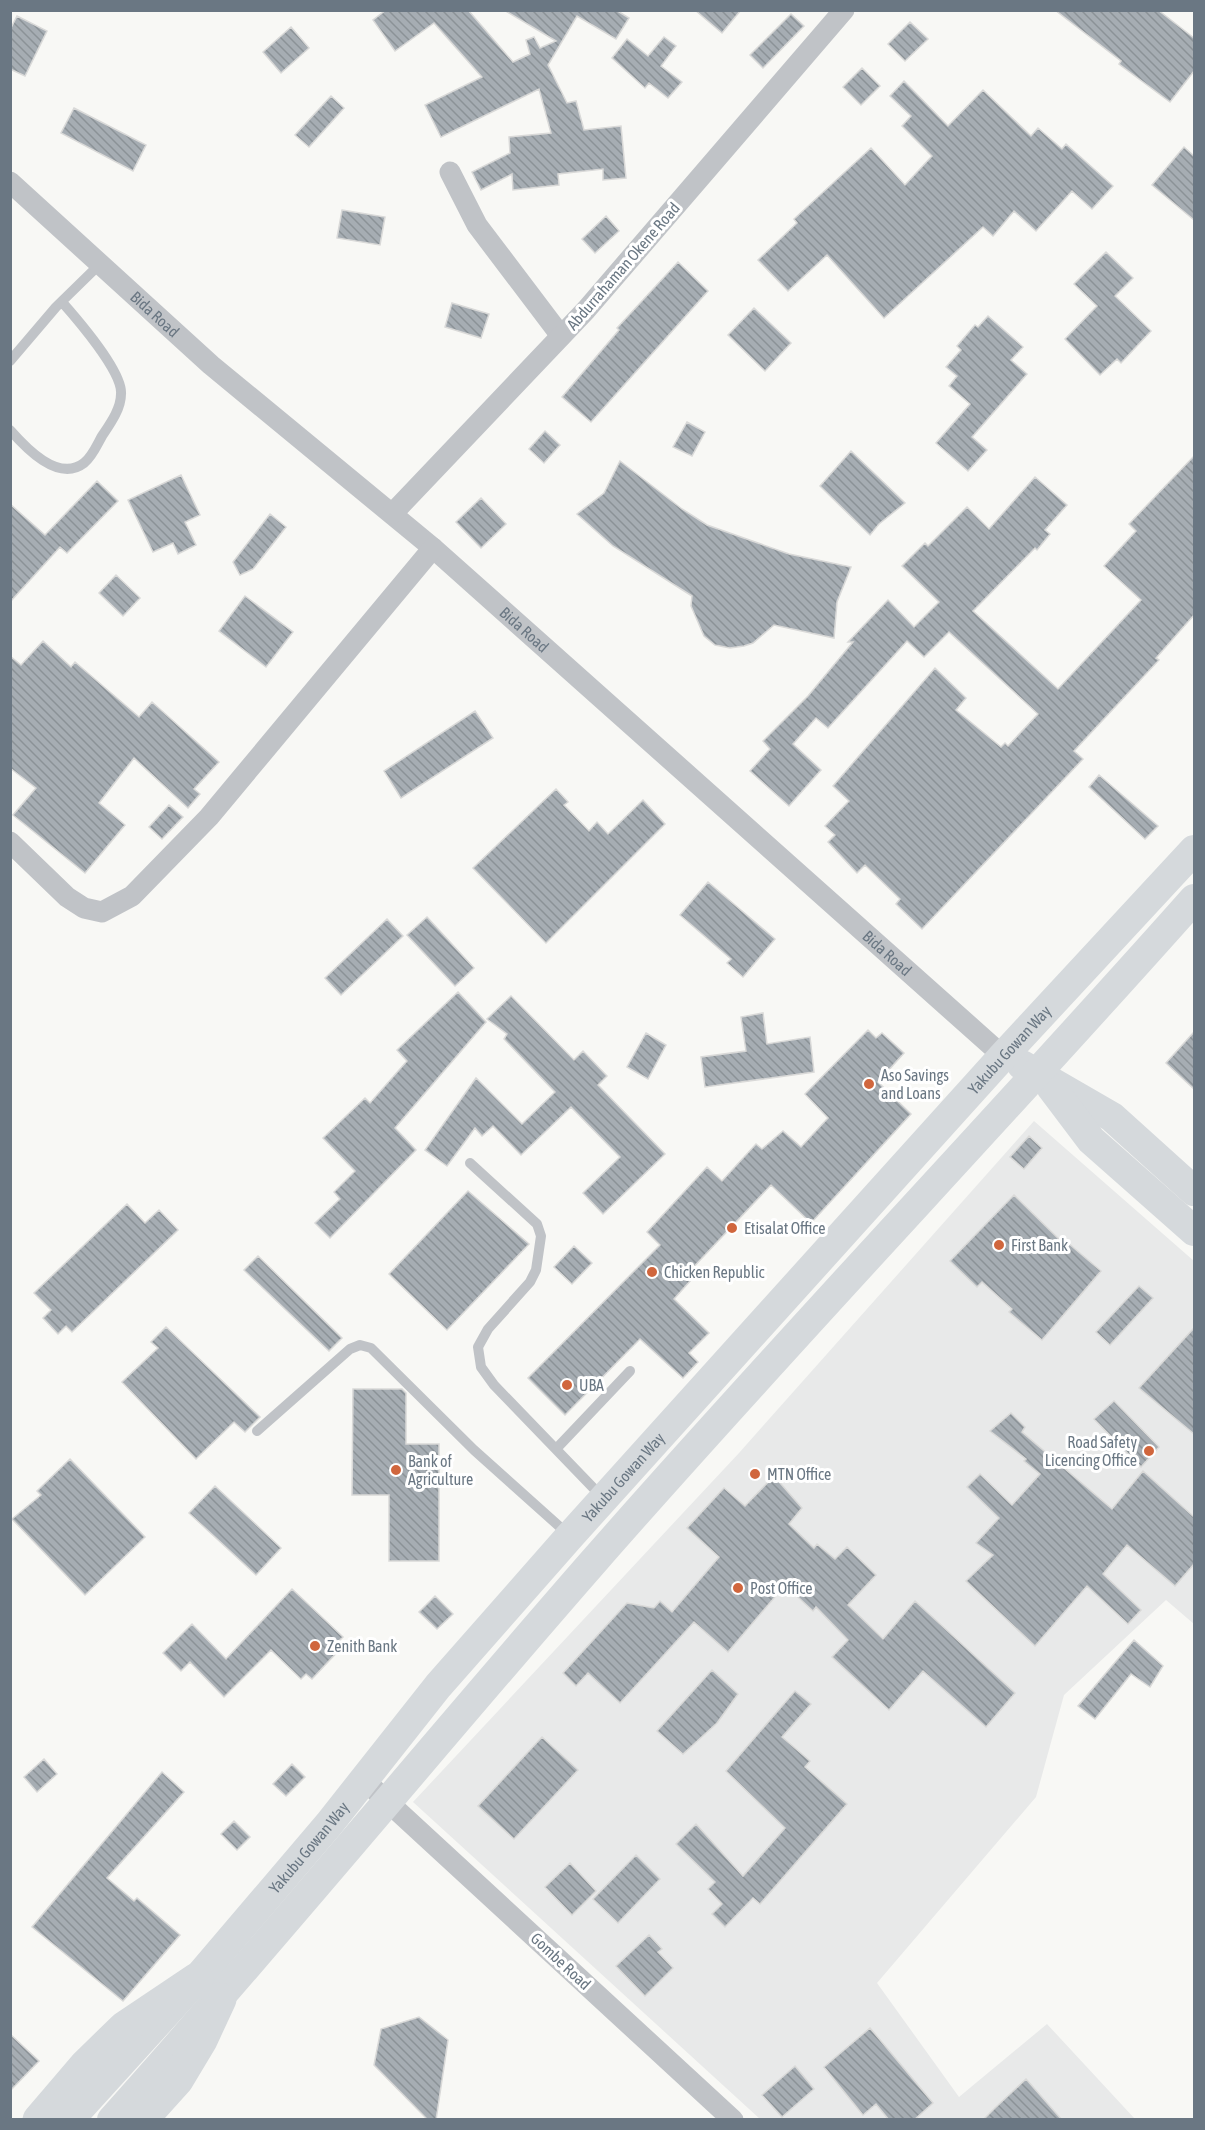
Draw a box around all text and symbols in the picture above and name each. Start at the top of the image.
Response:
street label: Abdurrahaman Okene Road [563,199,683,333]
street label: Bida Road [127,287,183,341]
street label: Bida Road [496,603,552,656]
street label: Bida Road [859,926,915,979]
street label: Yakubu Gowan Way [964,1001,1055,1098]
place label: Aso Savings and Loans [881,1066,949,1102]
marker: Aso Savings and Loans [862,1077,876,1091]
place label: Etisalat Office [744,1219,826,1237]
marker: Etisalat Office [725,1221,739,1235]
place label: First Bank [1011,1236,1068,1254]
marker: First Bank [992,1238,1006,1252]
place label: Chicken Republic [664,1263,765,1282]
marker: Chicken Republic [645,1265,659,1279]
place label: UBA [579,1376,604,1394]
marker: UBA [560,1378,574,1392]
street label: Yakubu Gowan Way [578,1429,669,1525]
place label: Road Safety Licencing Office [1045,1433,1137,1470]
marker: Road Safety Licencing Office [1142,1444,1156,1458]
place label: Bank of Agriculture [408,1452,473,1489]
marker: Bank of Agriculture [389,1463,403,1477]
place label: MTN Office [767,1465,831,1483]
marker: MTN Office [748,1467,762,1481]
place label: Post Office [750,1579,813,1597]
marker: Post Office [731,1581,745,1595]
place label: Zenith Bank [327,1637,397,1655]
marker: Zenith Bank [308,1639,322,1653]
street label: Yakubu Gowan Way [265,1798,353,1897]
street label: Gombe Road [527,1929,595,1993]

